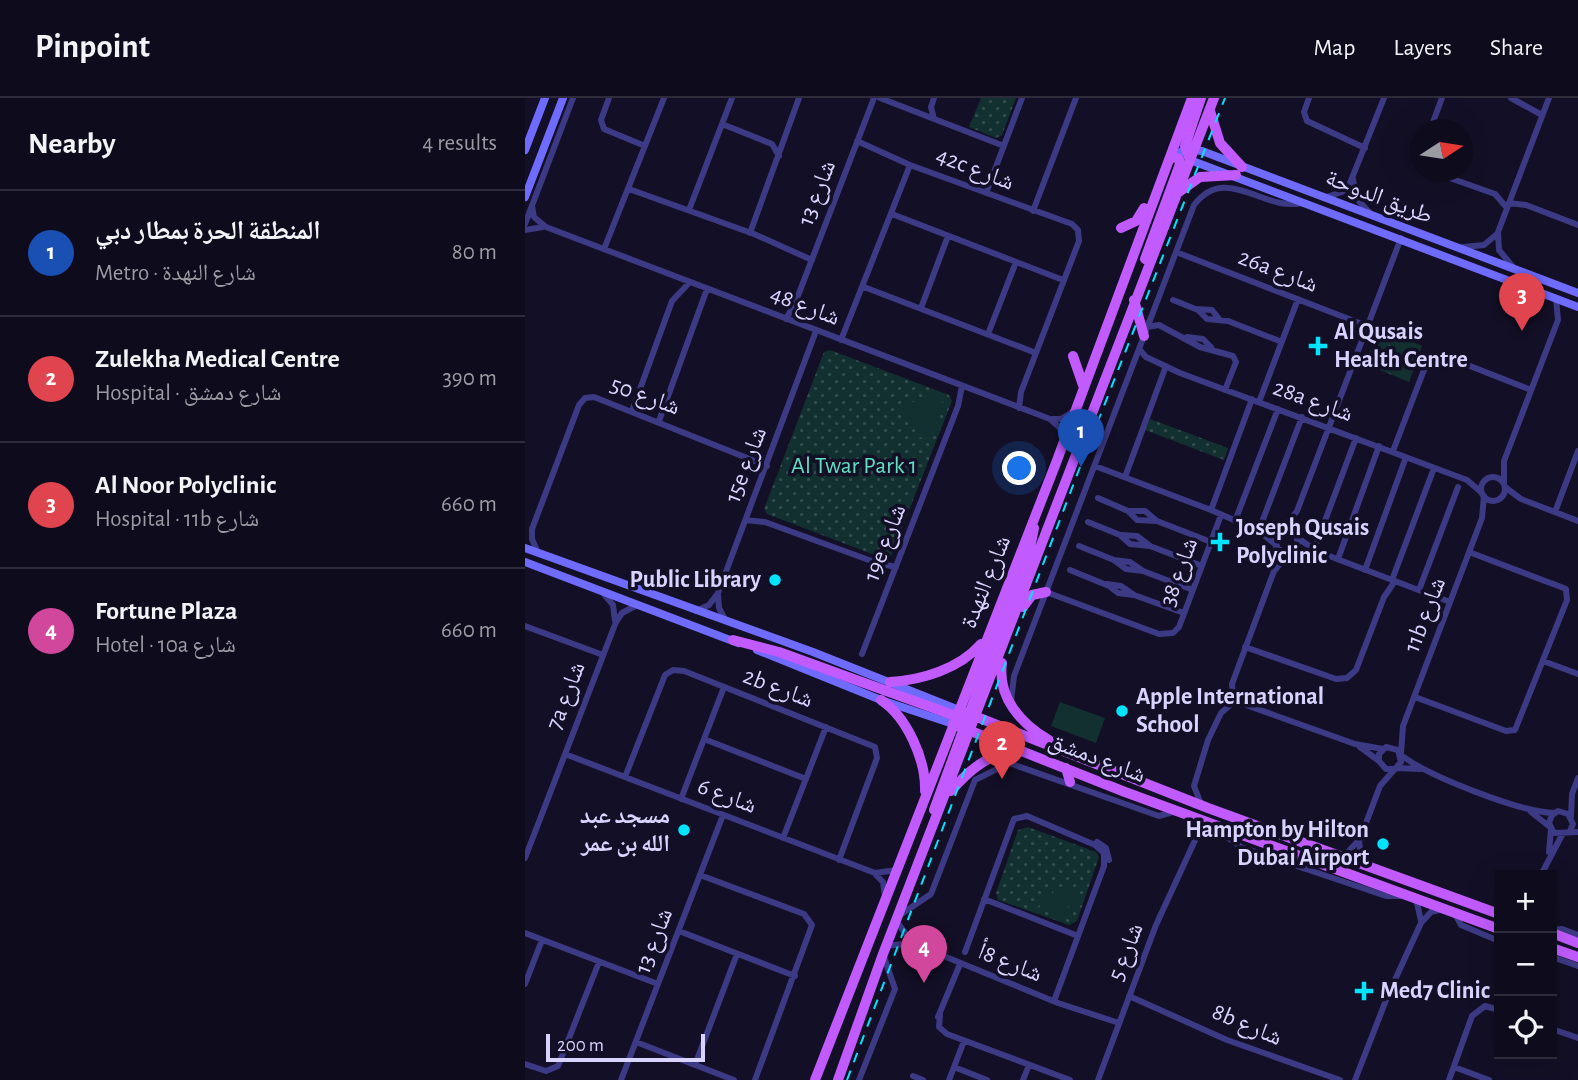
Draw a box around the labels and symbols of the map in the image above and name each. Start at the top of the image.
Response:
north arrow [1410,119,1473,182]
street label: 42c شارع [932,143,1017,197]
street label: شارع 13 [794,157,842,230]
street label: طريق الدوحة [1322,166,1436,229]
street label: 26a شارع [1234,245,1321,299]
pin: 3 [1499,273,1545,331]
street label: شارع 48 [766,282,843,332]
place label: Al Qusais Health Centre [1334,320,1468,372]
marker: Al Qusais Health Centre [1308,336,1328,356]
street label: شارع 50 [606,372,683,422]
street label: 28a شارع [1269,376,1356,428]
pin: 1 [1058,409,1104,467]
street label: 15e شارع [721,424,773,507]
your location [1002,451,1036,485]
park label: Al Twar Park 1 [791,454,917,478]
street label: 19e شارع [859,501,912,585]
place label: Joseph Qusais Polyclinic [1236,516,1369,568]
street label: شارع النهدة [957,532,1017,633]
marker: Joseph Qusais Polyclinic [1210,532,1230,552]
street label: شارع 38 [1156,535,1204,610]
place label: Public Library [630,568,761,592]
marker: Public Library [767,572,783,588]
street label: 11b شارع [1400,574,1452,657]
street label: 7a شارع [542,659,592,734]
street label: 2b شارع [739,664,816,714]
place label: Apple International School [1136,685,1324,737]
marker: Apple International School [1114,703,1130,719]
pin: 2 [979,721,1025,779]
street label: شارع دمشق [1044,729,1149,789]
street label: شارع 6 [694,774,760,820]
place label: مسجد عبد الله بن عمر [580,804,670,857]
place label: Hampton by Hilton Dubai Airport [1185,818,1369,870]
marker: مسجد عبد الله بن عمر [676,822,692,838]
marker: Hampton by Hilton Dubai Airport [1375,836,1391,852]
street label: شارع 13 [631,905,679,978]
street label: شارع 5 [1104,920,1150,985]
pin: 4 [901,925,947,983]
street label: شارع 8أ [974,937,1046,988]
place label: Med7 Clinic [1380,979,1490,1003]
marker: Med7 Clinic [1354,981,1374,1001]
street label: 8b شارع [1208,1000,1285,1052]
scale bar [546,1031,705,1063]

